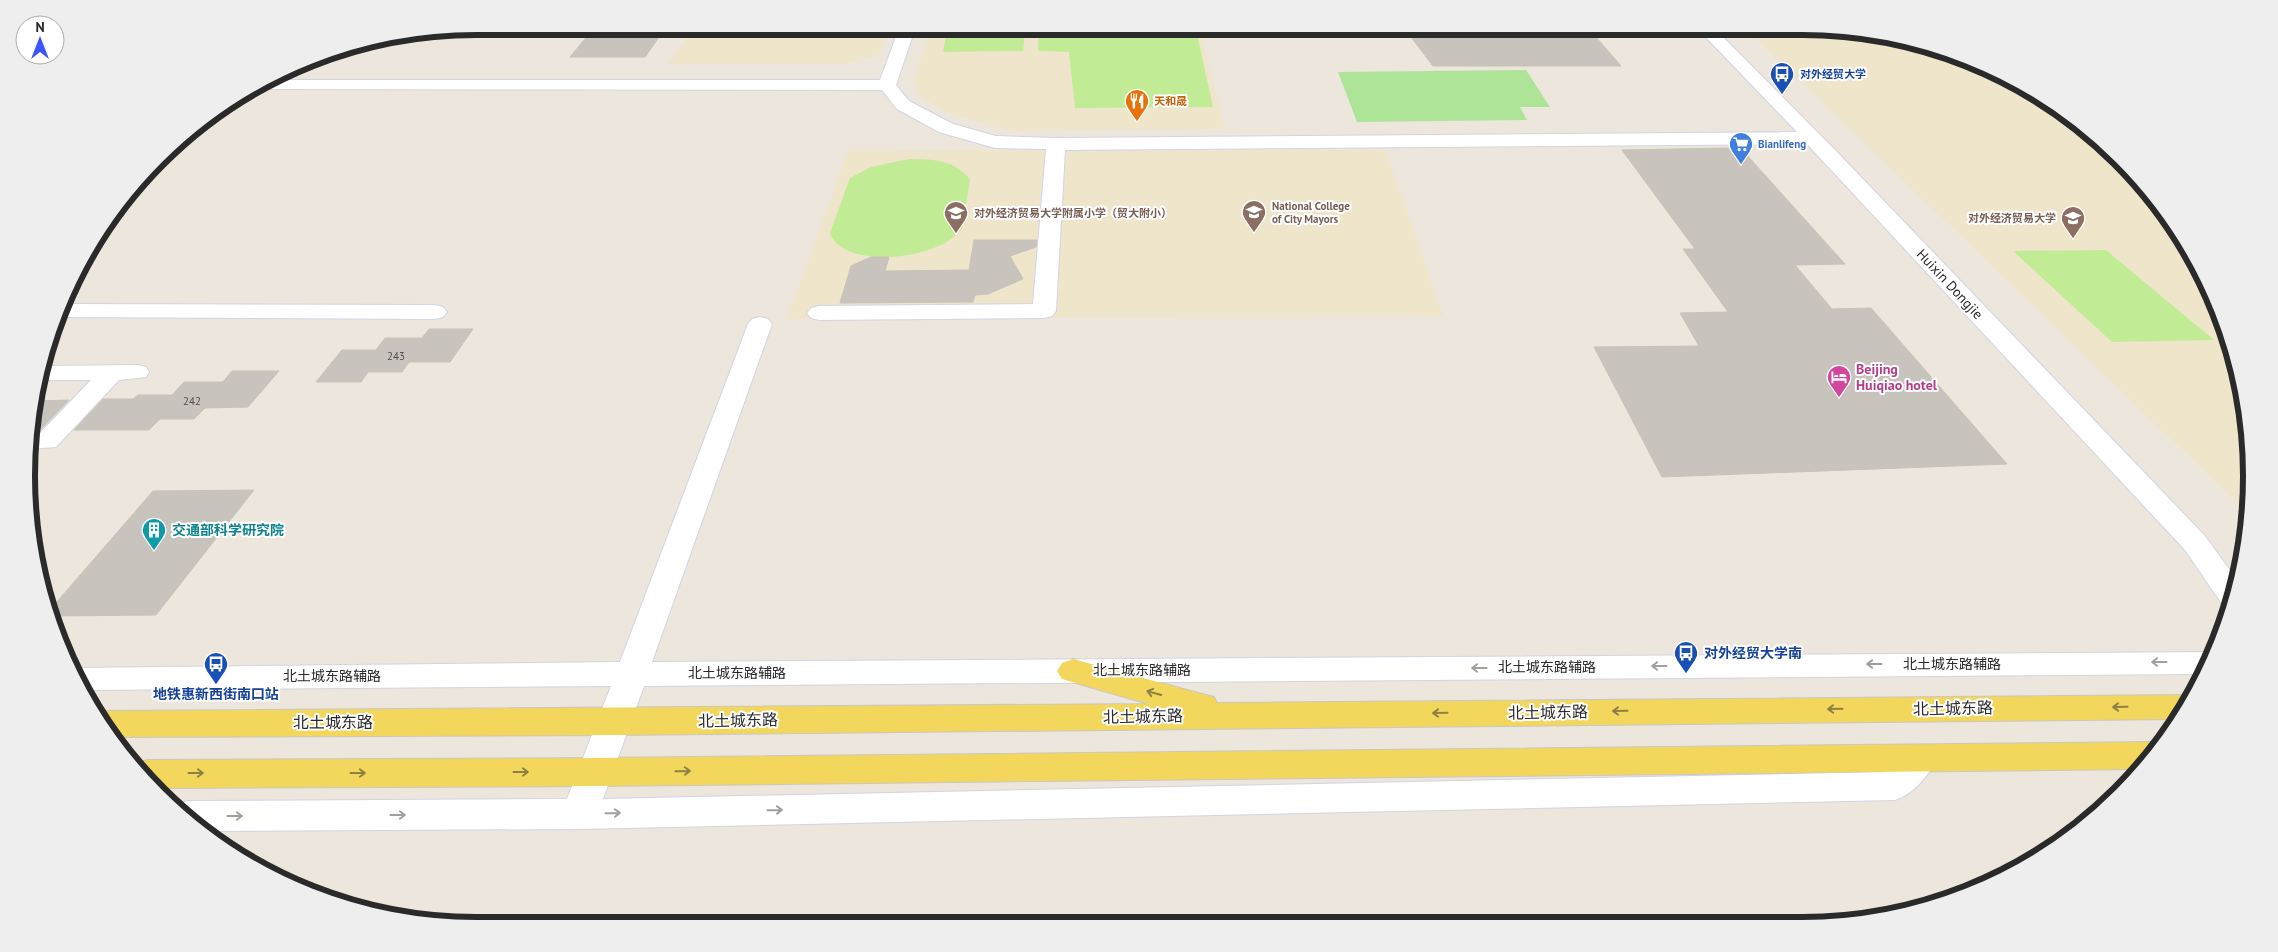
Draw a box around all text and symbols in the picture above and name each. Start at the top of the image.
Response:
north arrow [15,15,65,65]
text: N [35,18,45,36]
bus stop icon: 对外经贸大学 [1769,61,1795,95]
place label: 对外经贸大学 [1800,67,1866,81]
restaurant icon: 天和晟 [1124,88,1150,122]
place label: 天和晟 [1154,94,1187,108]
supermarket icon: Bianlifeng [1728,131,1754,165]
place label: Bianlifeng [1758,137,1806,151]
school or university icon: National College of City Mayors [1241,199,1267,233]
place label: National College of City Mayors [1272,199,1350,226]
school or university icon: 对外经济贸易大学附属小学（贸大附小） [943,200,969,234]
school or university icon: 对外经济贸易大学 [2060,205,2086,239]
place label: 对外经济贸易大学附属小学（贸大附小） [974,206,1172,220]
place label: 对外经济贸易大学 [1968,211,2056,225]
street label: Huixin Dongjie [1913,245,1987,323]
house number: 243 [387,349,405,363]
place label: Beijing Huiqiao hotel [1856,360,1938,394]
hotel icon: Beijing Huiqiao hotel [1826,364,1852,398]
house number: 242 [183,394,201,408]
building icon: 交通部科学研究院 [141,517,167,551]
place label: 交通部科学研究院 [172,521,284,539]
bus stop icon: 对外经贸大学南 [1673,640,1699,674]
place label: 对外经贸大学南 [1704,644,1802,662]
bus stop icon: 地铁惠新西街南口站 [203,651,229,685]
street label: 北土城东路辅路 [1903,655,2001,673]
one-way arrow [2151,657,2168,667]
street label: 北土城东路辅路 [1498,658,1596,676]
one-way arrow [1866,660,1882,669]
street label: 北土城东路辅路 [1093,661,1191,679]
one-way arrow [1651,661,1668,671]
one-way arrow [1471,663,1487,672]
street label: 北土城东路辅路 [688,664,786,682]
street label: 北土城东路辅路 [283,667,381,685]
place label: 地铁惠新西街南口站 [153,685,279,703]
one-way arrow [1147,688,1163,697]
street label: 北土城东路 [1913,697,1993,719]
street label: 北土城东路 [1508,701,1588,723]
one-way arrow [2112,702,2128,711]
one-way arrow [1827,704,1843,714]
street label: 北土城东路 [1103,705,1183,727]
one-way arrow [1612,706,1628,716]
one-way arrow [1432,708,1448,718]
street label: 北土城东路 [698,709,778,731]
street label: 北土城东路 [293,712,373,732]
one-way arrow [674,766,691,776]
one-way arrow [512,767,528,777]
one-way arrow [187,768,203,778]
one-way arrow [350,768,366,778]
one-way arrow [767,805,783,815]
one-way arrow [605,809,621,818]
one-way arrow [390,810,406,820]
one-way arrow [227,811,243,821]

